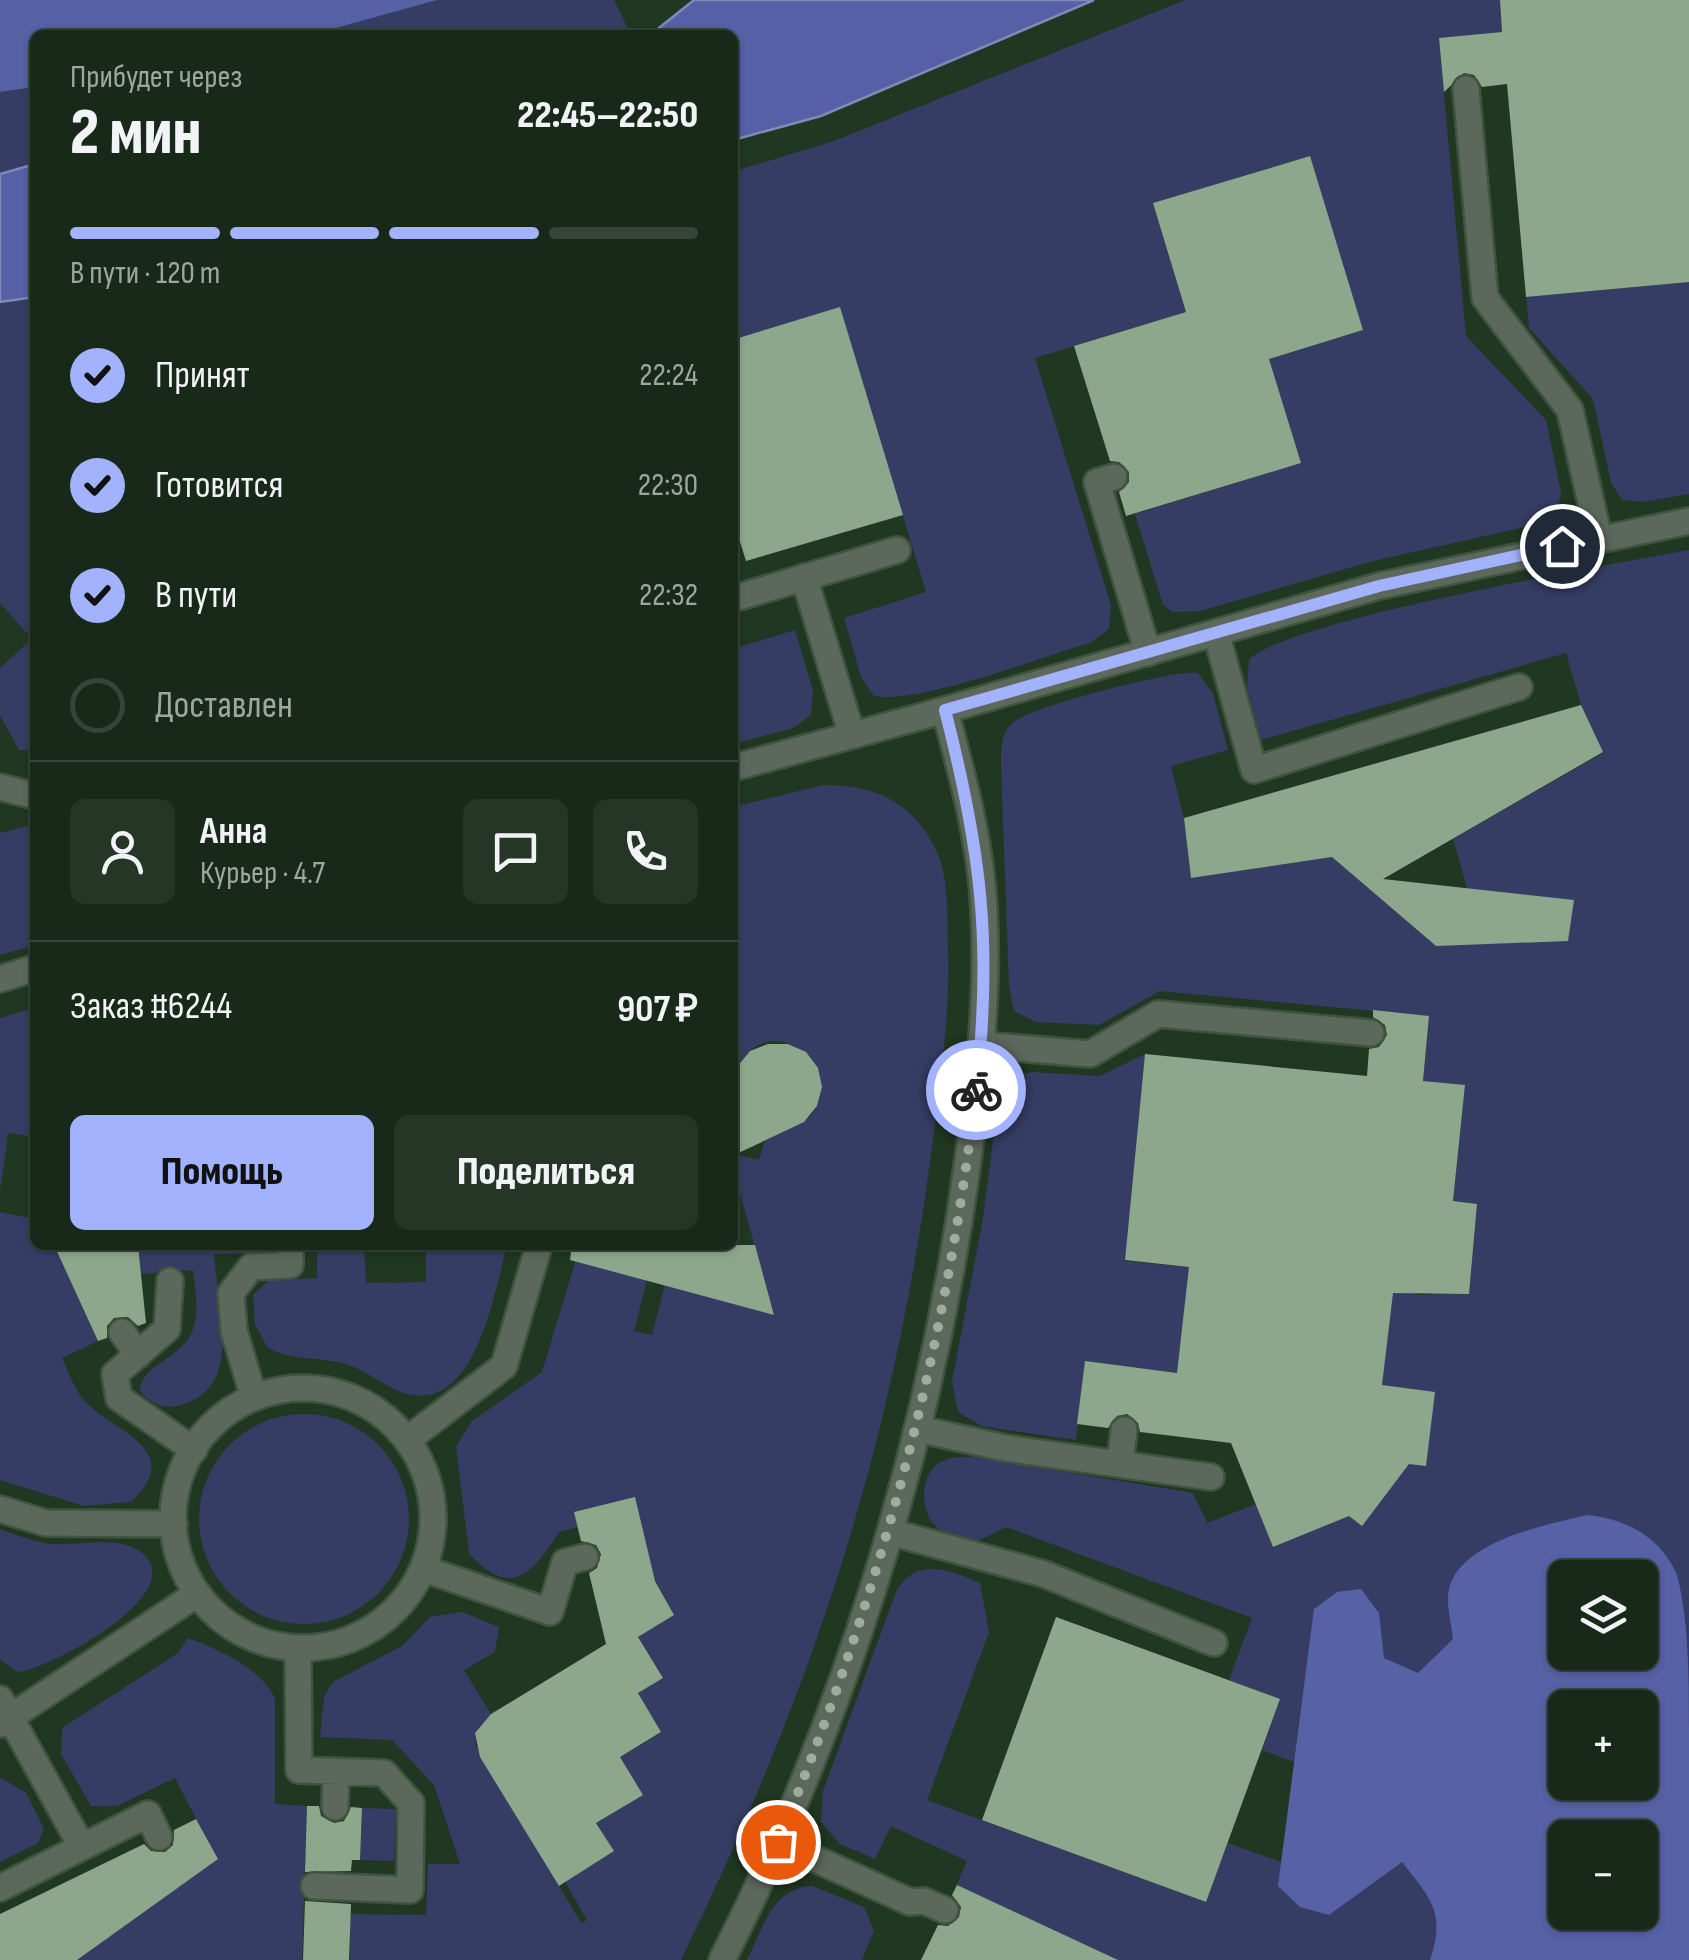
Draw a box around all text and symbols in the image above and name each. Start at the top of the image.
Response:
text: Прибудет через [70,58,242,97]
text: 22:45–22:50 [517,93,698,138]
text: 2 мин [70,95,202,173]
text: В пути · 120 m [70,254,220,293]
icon: check [70,348,125,403]
text: Принят [155,353,250,398]
text: 22:24 [639,356,698,395]
icon: check [70,458,125,513]
text: Готовится [155,463,284,508]
text: 22:30 [638,466,698,505]
pin [1520,504,1605,589]
icon: home [1535,519,1590,574]
icon: check [70,568,125,623]
text: В пути [155,573,237,618]
text: 22:32 [639,576,698,615]
text: Доставлен [155,683,293,728]
button: person [70,799,175,904]
button: chat [463,799,568,904]
button: phone [593,799,698,904]
text: Анна [200,809,267,854]
text: Курьер · 4.7 [200,854,325,893]
text: Заказ #6244 [70,984,232,1029]
text: 907 ₽ [617,987,698,1032]
courier [926,1040,1026,1140]
icon: bike [949,1063,1004,1118]
button: Помощь [70,1115,374,1230]
button: Поделиться [394,1115,698,1230]
map controls [1548,1560,1658,1930]
button: layers [1548,1560,1658,1670]
button: + [1548,1690,1658,1800]
pin [736,1800,821,1885]
icon: bag [751,1815,806,1870]
button: − [1548,1820,1658,1930]

